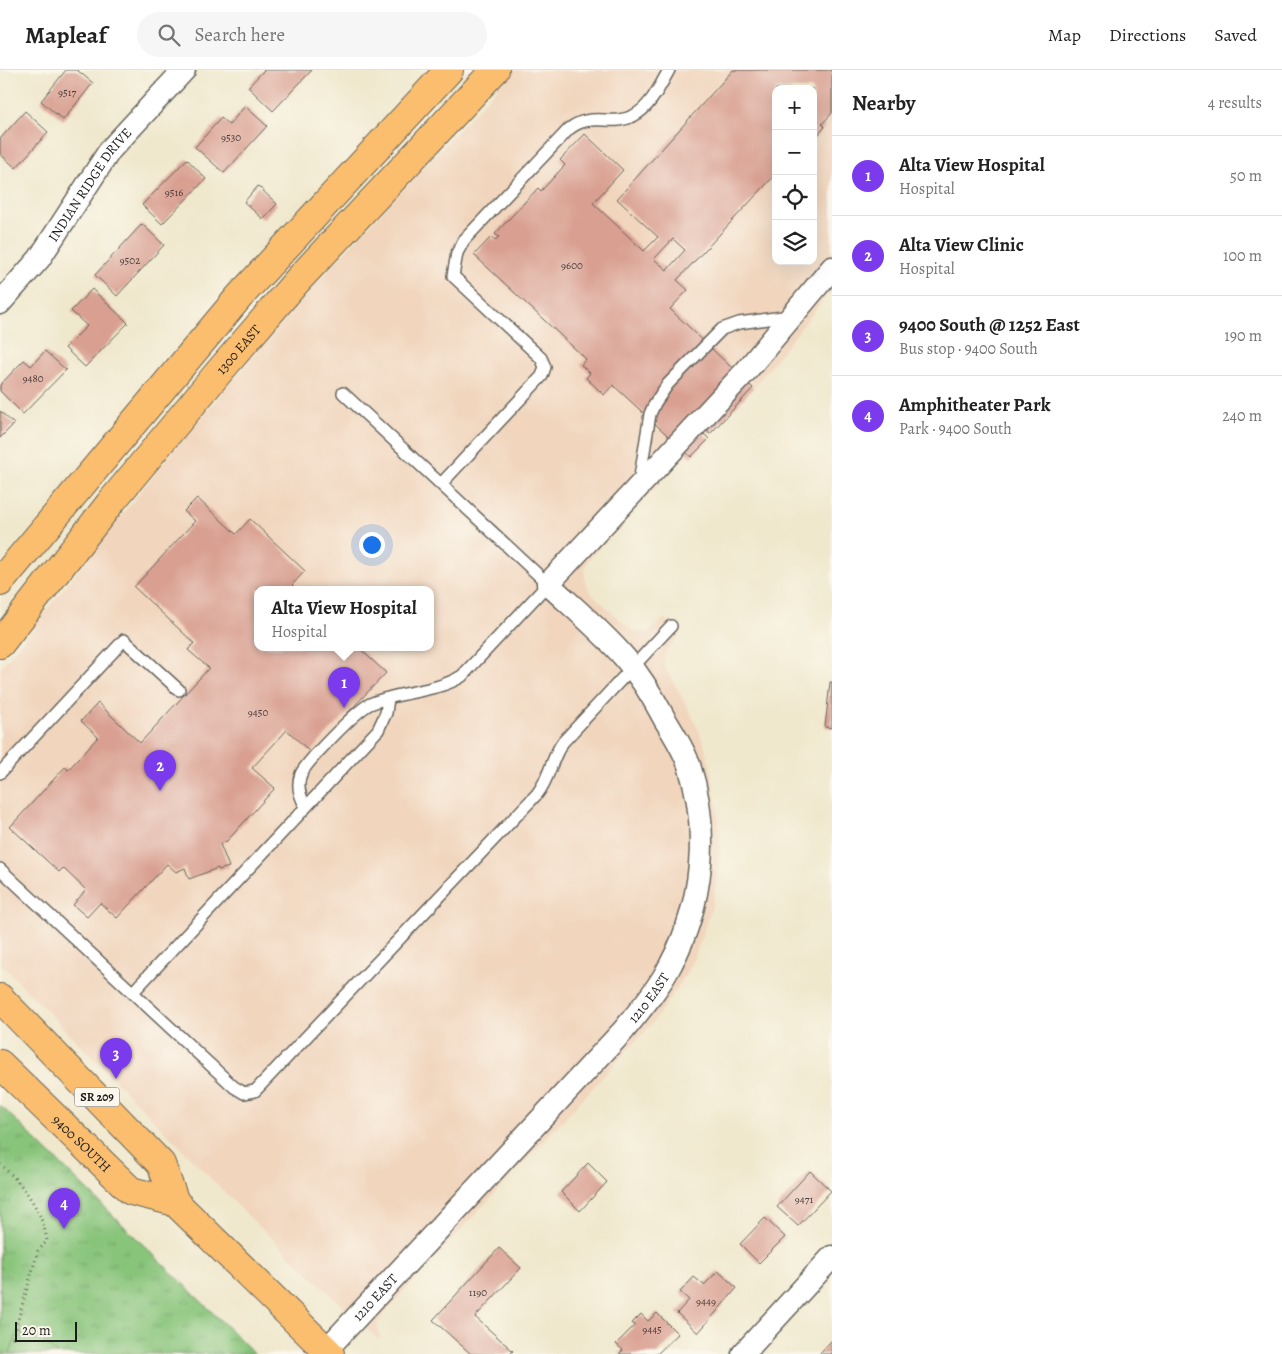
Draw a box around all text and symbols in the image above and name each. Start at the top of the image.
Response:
search box [137,12,487,57]
text: Mapleaf [25,19,107,51]
icon: search [155,21,183,49]
text: Search here [195,22,285,48]
text: Map [1048,23,1081,47]
text: Directions [1109,23,1186,47]
text: Saved [1214,23,1257,47]
house number: 9517 [58,85,76,100]
map controls [772,85,817,265]
button: + [772,85,817,130]
text: Nearby [852,89,915,117]
text: 4 results [1208,92,1262,114]
street label: INDIAN RIDGE DRIVE [43,123,136,245]
house number: 9530 [221,130,241,145]
button: − [772,130,817,175]
text: Alta View Hospital [899,152,1045,178]
text: 1 [865,165,871,187]
text: 50 m [1230,165,1262,187]
button: locate [772,175,817,220]
text: Hospital [899,178,955,200]
house number: 9516 [165,185,183,200]
button: layers [772,220,817,265]
text: Alta View Clinic [899,232,1024,258]
text: 2 [864,245,872,267]
text: 100 m [1223,245,1262,267]
house number: 9502 [120,253,140,268]
house number: 9600 [561,258,583,273]
text: Hospital [899,258,955,280]
text: 9400 South @ 1252 East [899,312,1080,338]
street label: 1300 EAST [212,320,265,378]
text: 3 [865,325,871,347]
text: 190 m [1224,325,1262,347]
text: Bus stop · 9400 South [899,338,1038,360]
house number: 9480 [22,371,44,386]
text: Amphitheater Park [899,392,1050,418]
text: 4 [864,405,872,427]
text: 240 m [1222,405,1262,427]
text: Park · 9400 South [899,418,1012,440]
your location [359,532,385,558]
popup [254,586,434,651]
text: Alta View Hospital [271,595,417,621]
text: Hospital [271,621,327,643]
pin: 1 [328,667,360,708]
house number: 9450 [248,705,268,720]
pin: 2 [144,750,176,791]
street label: 1210 EAST [624,969,674,1027]
pin: 3 [100,1038,132,1079]
road number: SR 209 [74,1088,120,1106]
street label: 9400 SOUTH [48,1110,116,1176]
pin: 4 [48,1188,80,1229]
house number: 9471 [795,1192,813,1207]
street label: 1210 EAST [348,1269,402,1325]
house number: 1190 [469,1285,487,1300]
house number: 9449 [696,1294,716,1309]
scale bar [15,1319,78,1342]
text: 20 m [22,1321,51,1340]
house number: 9445 [642,1322,662,1337]

